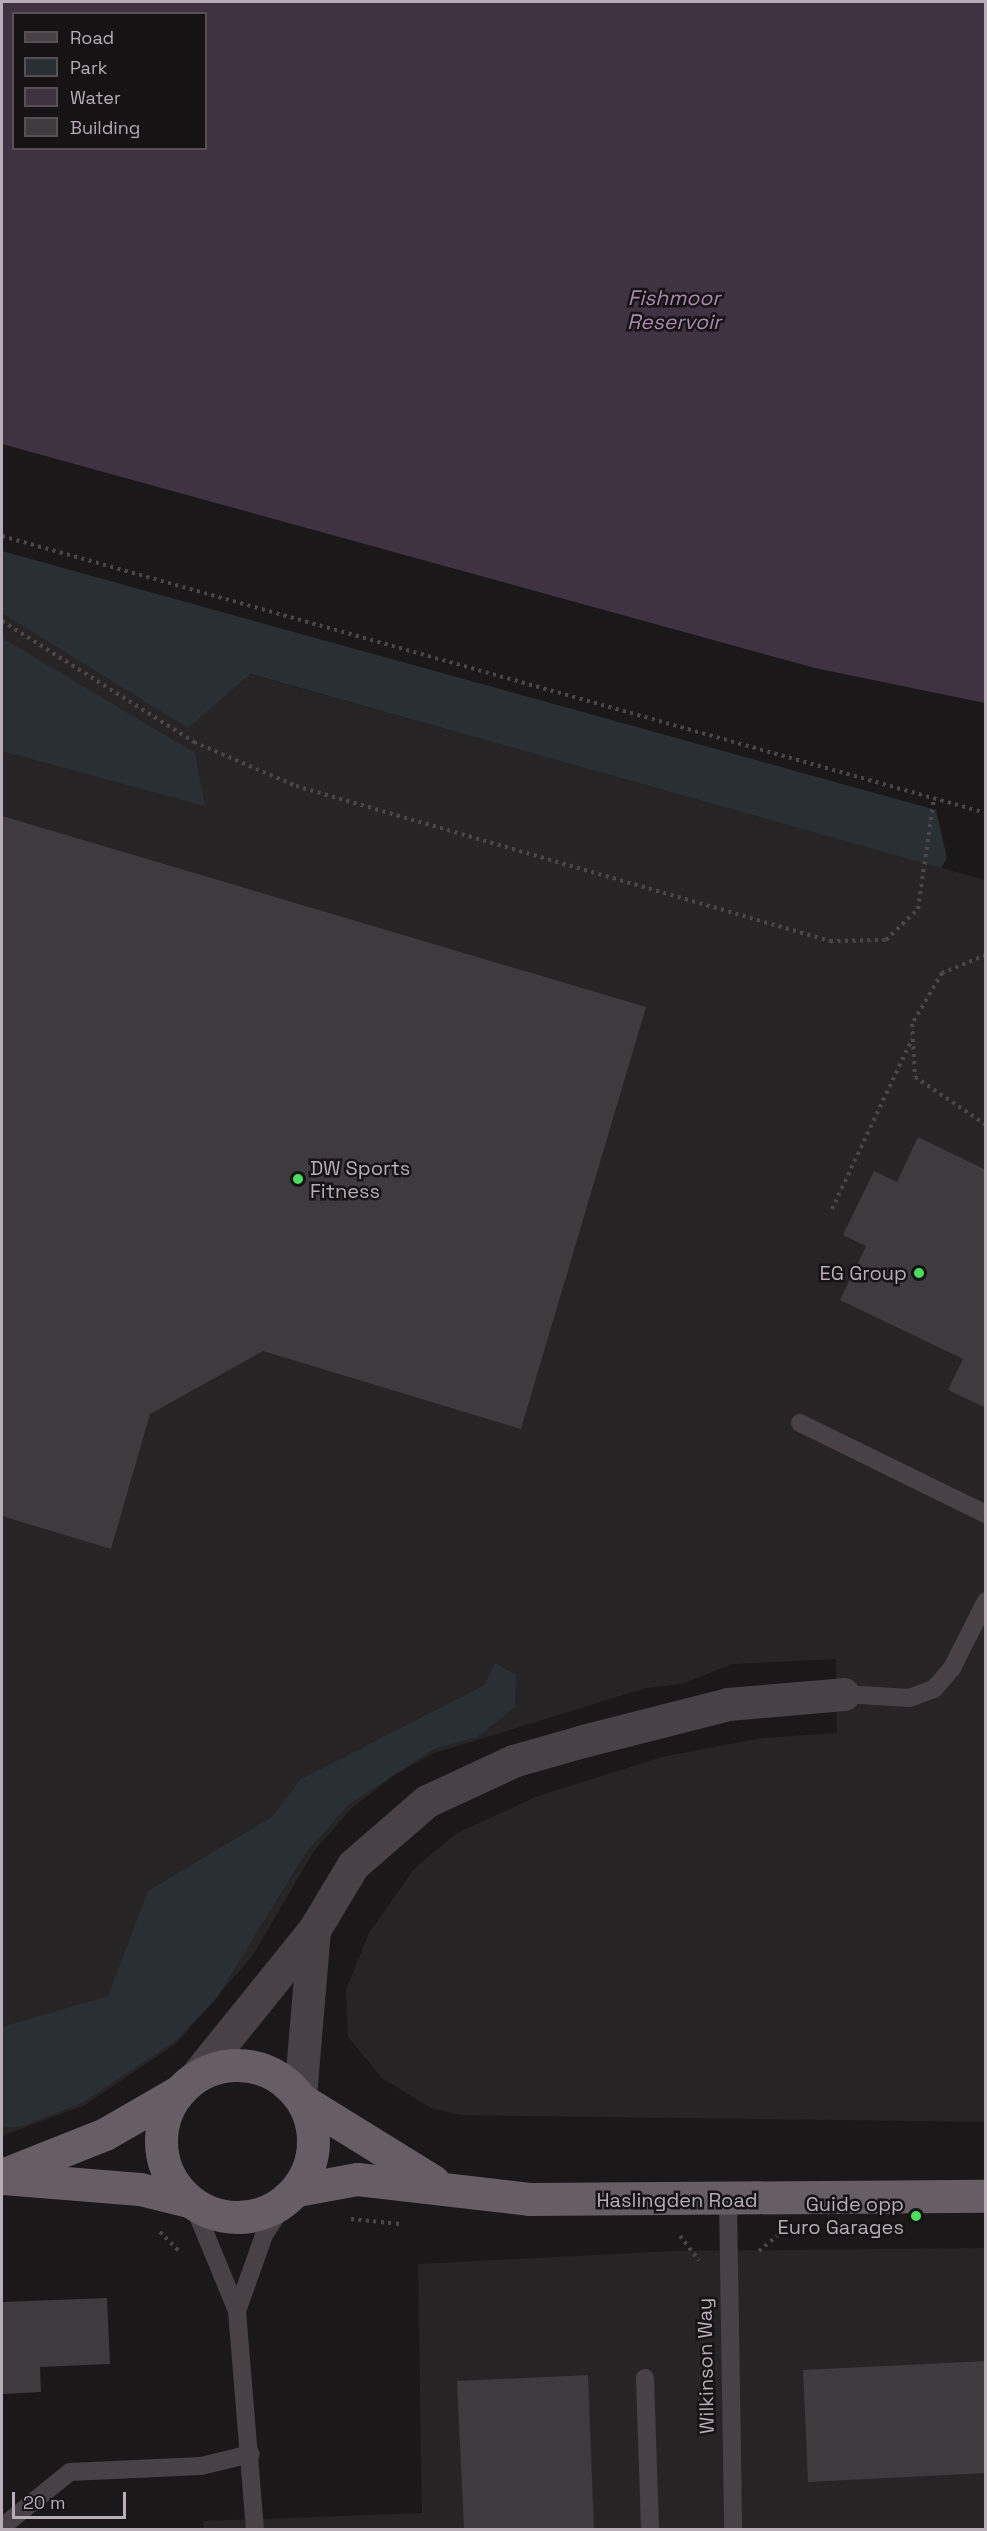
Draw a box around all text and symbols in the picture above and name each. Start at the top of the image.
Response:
legend [12,12,207,150]
text: Road [70,26,114,49]
text: Park [70,56,107,79]
text: Water [70,86,121,109]
text: Building [70,116,140,139]
water label: Fishmoor Reservoir [627,285,721,335]
place label: DW Sports Fitness [310,1156,411,1203]
marker: DW Sports Fitness [291,1172,305,1186]
place label: EG Group [820,1261,907,1285]
marker: EG Group [912,1266,926,1280]
street label: Haslingden Road [596,2188,758,2212]
place label: Guide opp Euro Garages [777,2192,904,2239]
marker: Guide opp Euro Garages [909,2209,923,2223]
street label: Wilkinson Way [693,2298,719,2434]
scale bar [15,2480,129,2518]
text: 20 m [23,2491,66,2514]

